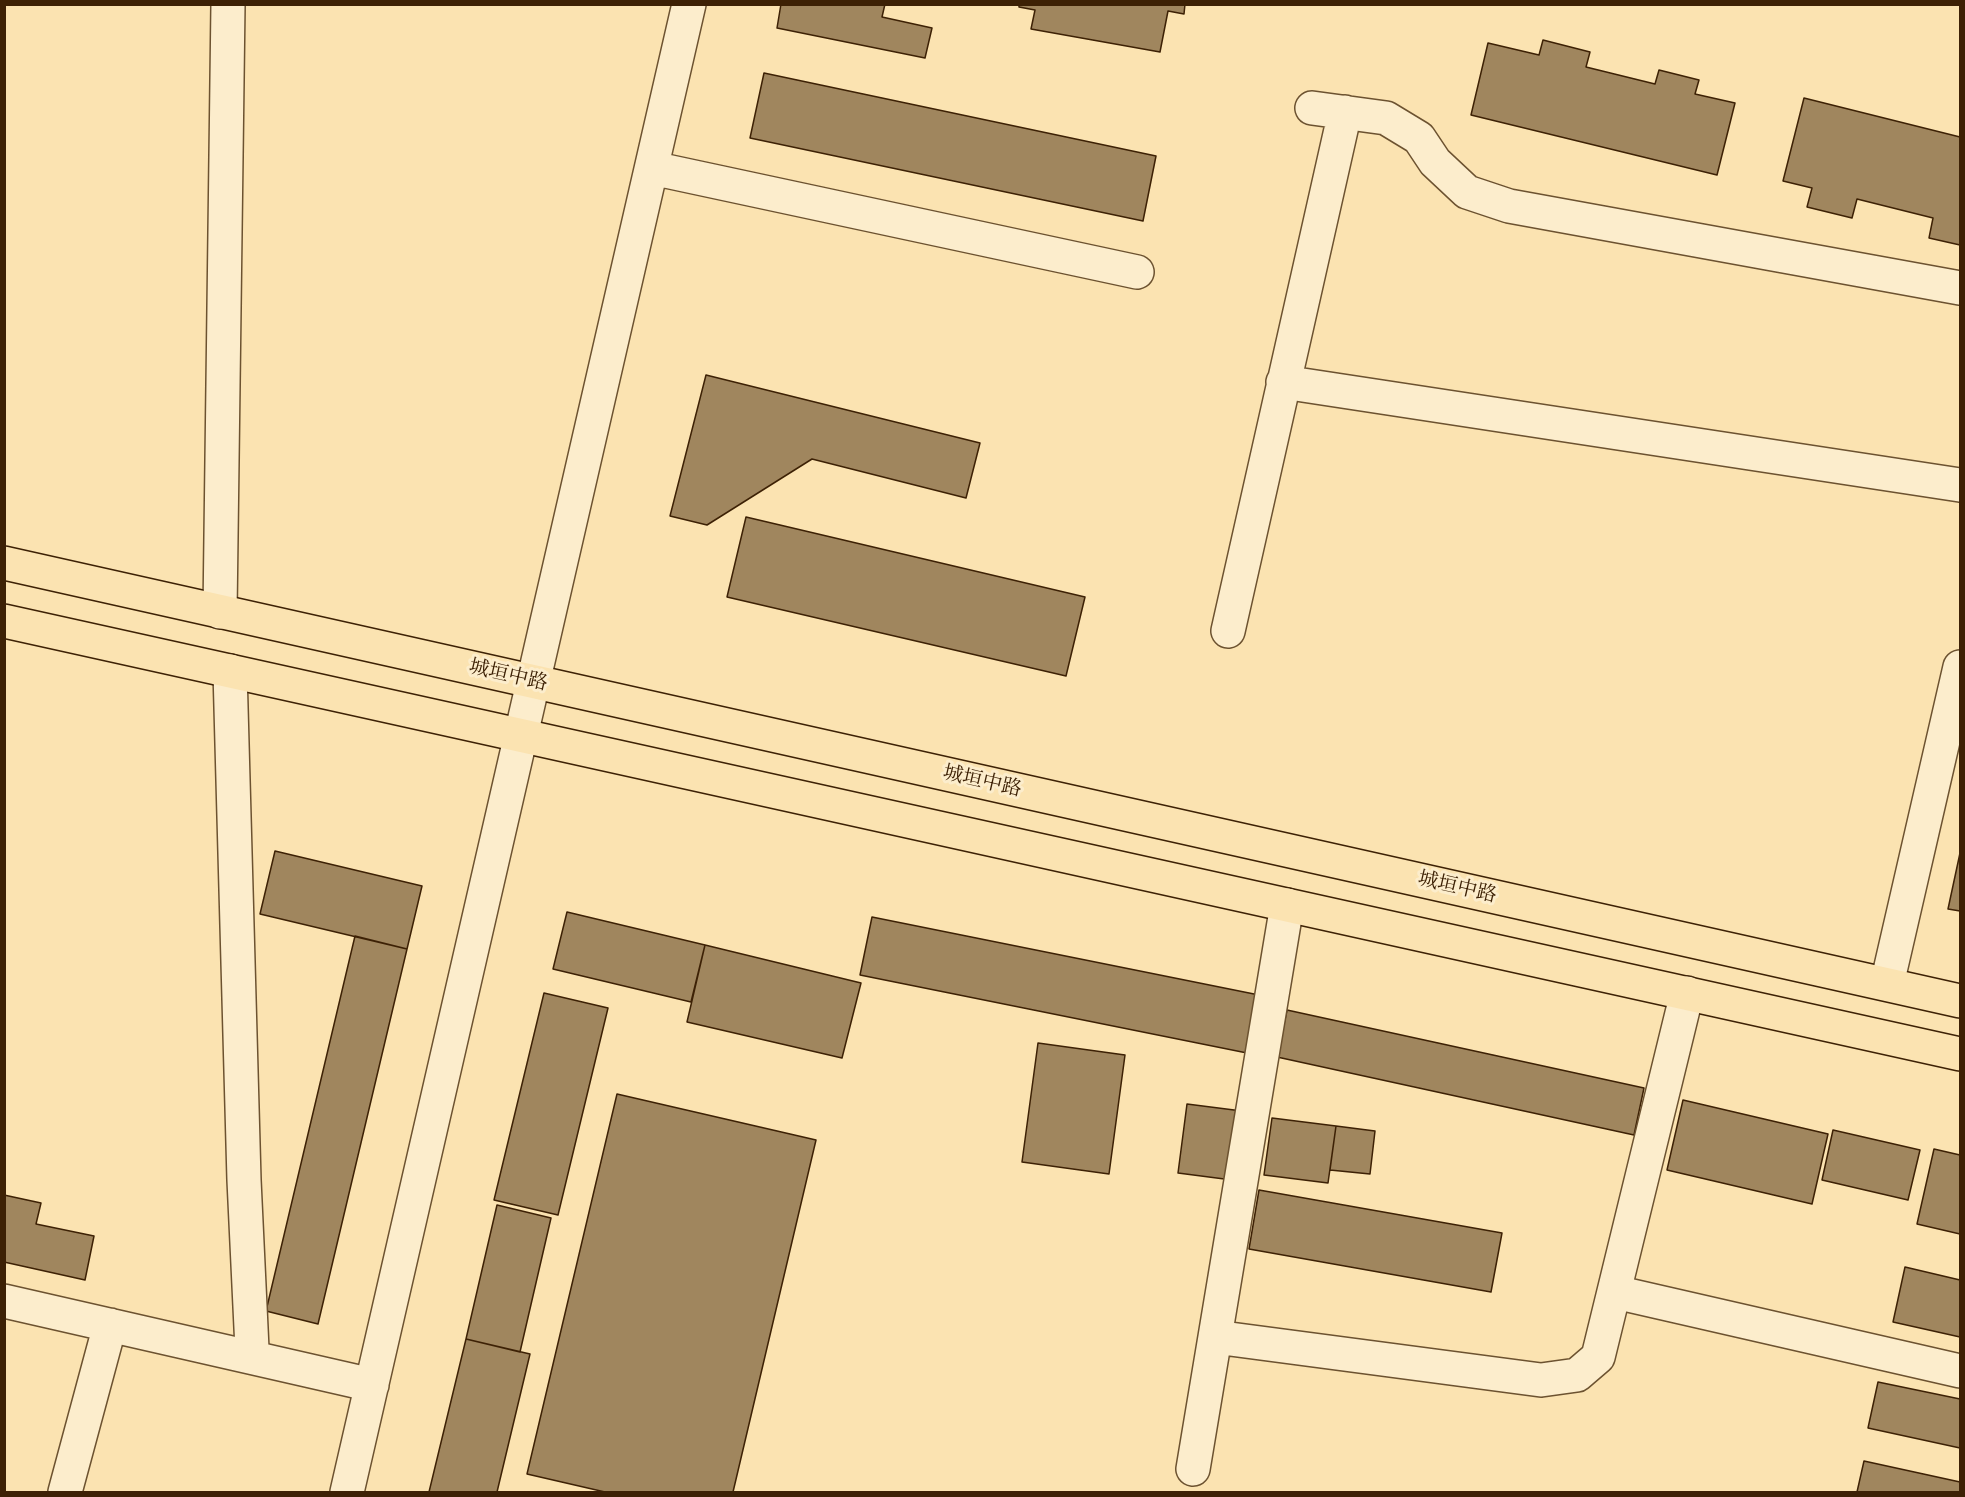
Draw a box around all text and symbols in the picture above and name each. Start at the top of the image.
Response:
street label: 城垣中路 [466,655,550,697]
street label: 城垣中路 [940,761,1024,803]
street label: 城垣中路 [1415,867,1499,909]

